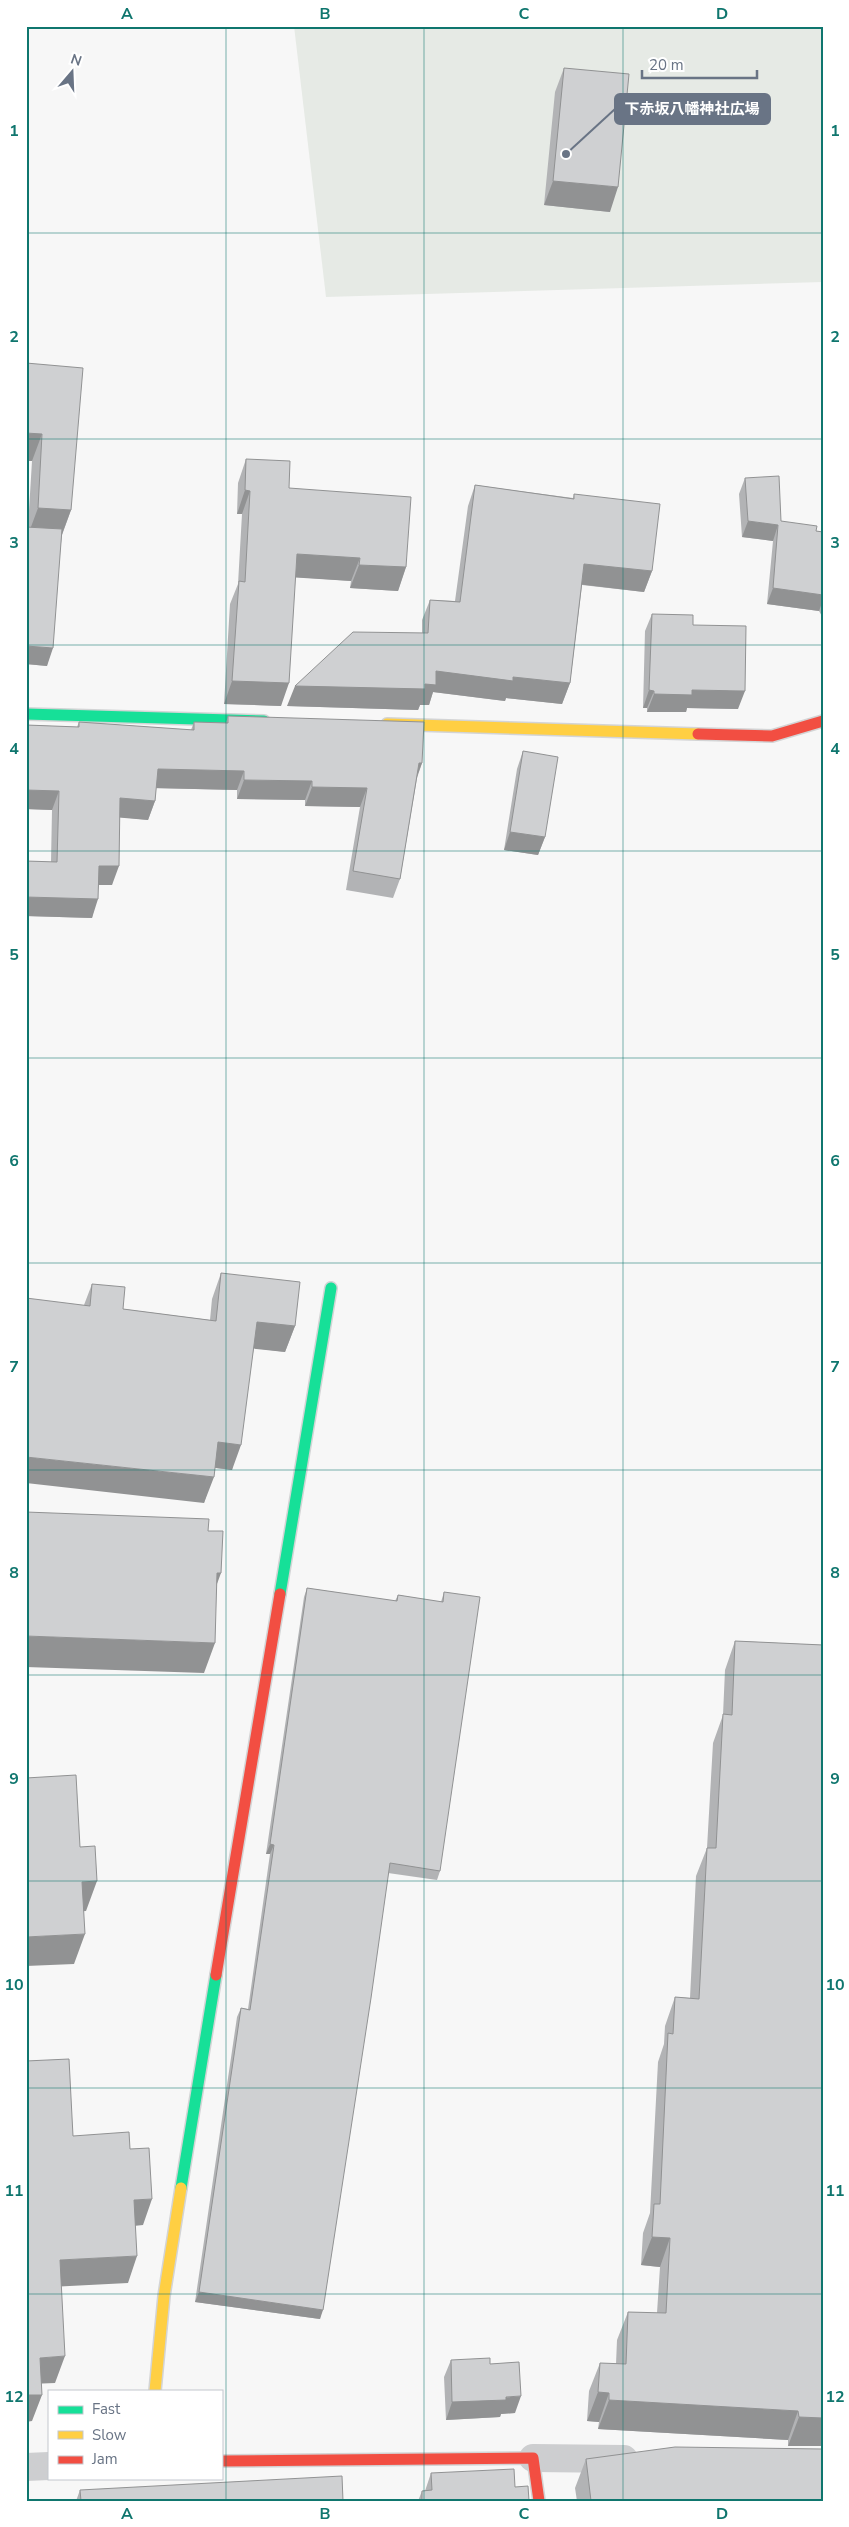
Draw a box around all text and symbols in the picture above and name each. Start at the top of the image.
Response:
text: A [121,3,133,25]
text: B [319,3,331,25]
text: C [519,3,530,25]
text: D [716,3,728,25]
north arrow [48,48,98,98]
scale bar [642,48,756,80]
text: N [68,49,84,71]
text: 20 m [649,55,684,75]
callout: 下赤坂八幡神社広場 [615,94,770,124]
text: 下赤坂八幡神社広場 [624,99,760,119]
text: 1 [9,120,19,142]
text: 1 [830,120,840,142]
text: 2 [9,326,19,348]
text: 2 [830,326,840,348]
text: 3 [9,532,19,554]
text: 3 [830,532,840,554]
text: 4 [9,738,19,760]
text: 4 [830,738,840,760]
text: 5 [9,944,19,966]
text: 5 [830,944,840,966]
text: 6 [9,1150,19,1172]
text: 6 [830,1150,840,1172]
text: 7 [9,1356,19,1378]
text: 7 [830,1356,840,1378]
text: 8 [9,1562,19,1584]
text: 8 [830,1562,840,1584]
text: 9 [9,1768,19,1790]
text: 9 [830,1768,840,1790]
text: 10 [4,1974,24,1996]
text: 10 [825,1974,845,1996]
text: 11 [4,2180,24,2202]
text: 11 [825,2180,845,2202]
text: 12 [4,2386,24,2408]
text: 12 [825,2386,845,2408]
legend [48,2390,222,2480]
text: Fast [92,2399,121,2419]
text: Slow [92,2425,127,2445]
text: Jam [91,2449,118,2469]
text: A [121,2503,133,2525]
text: B [319,2503,331,2525]
text: C [519,2503,530,2525]
text: D [716,2503,728,2525]

